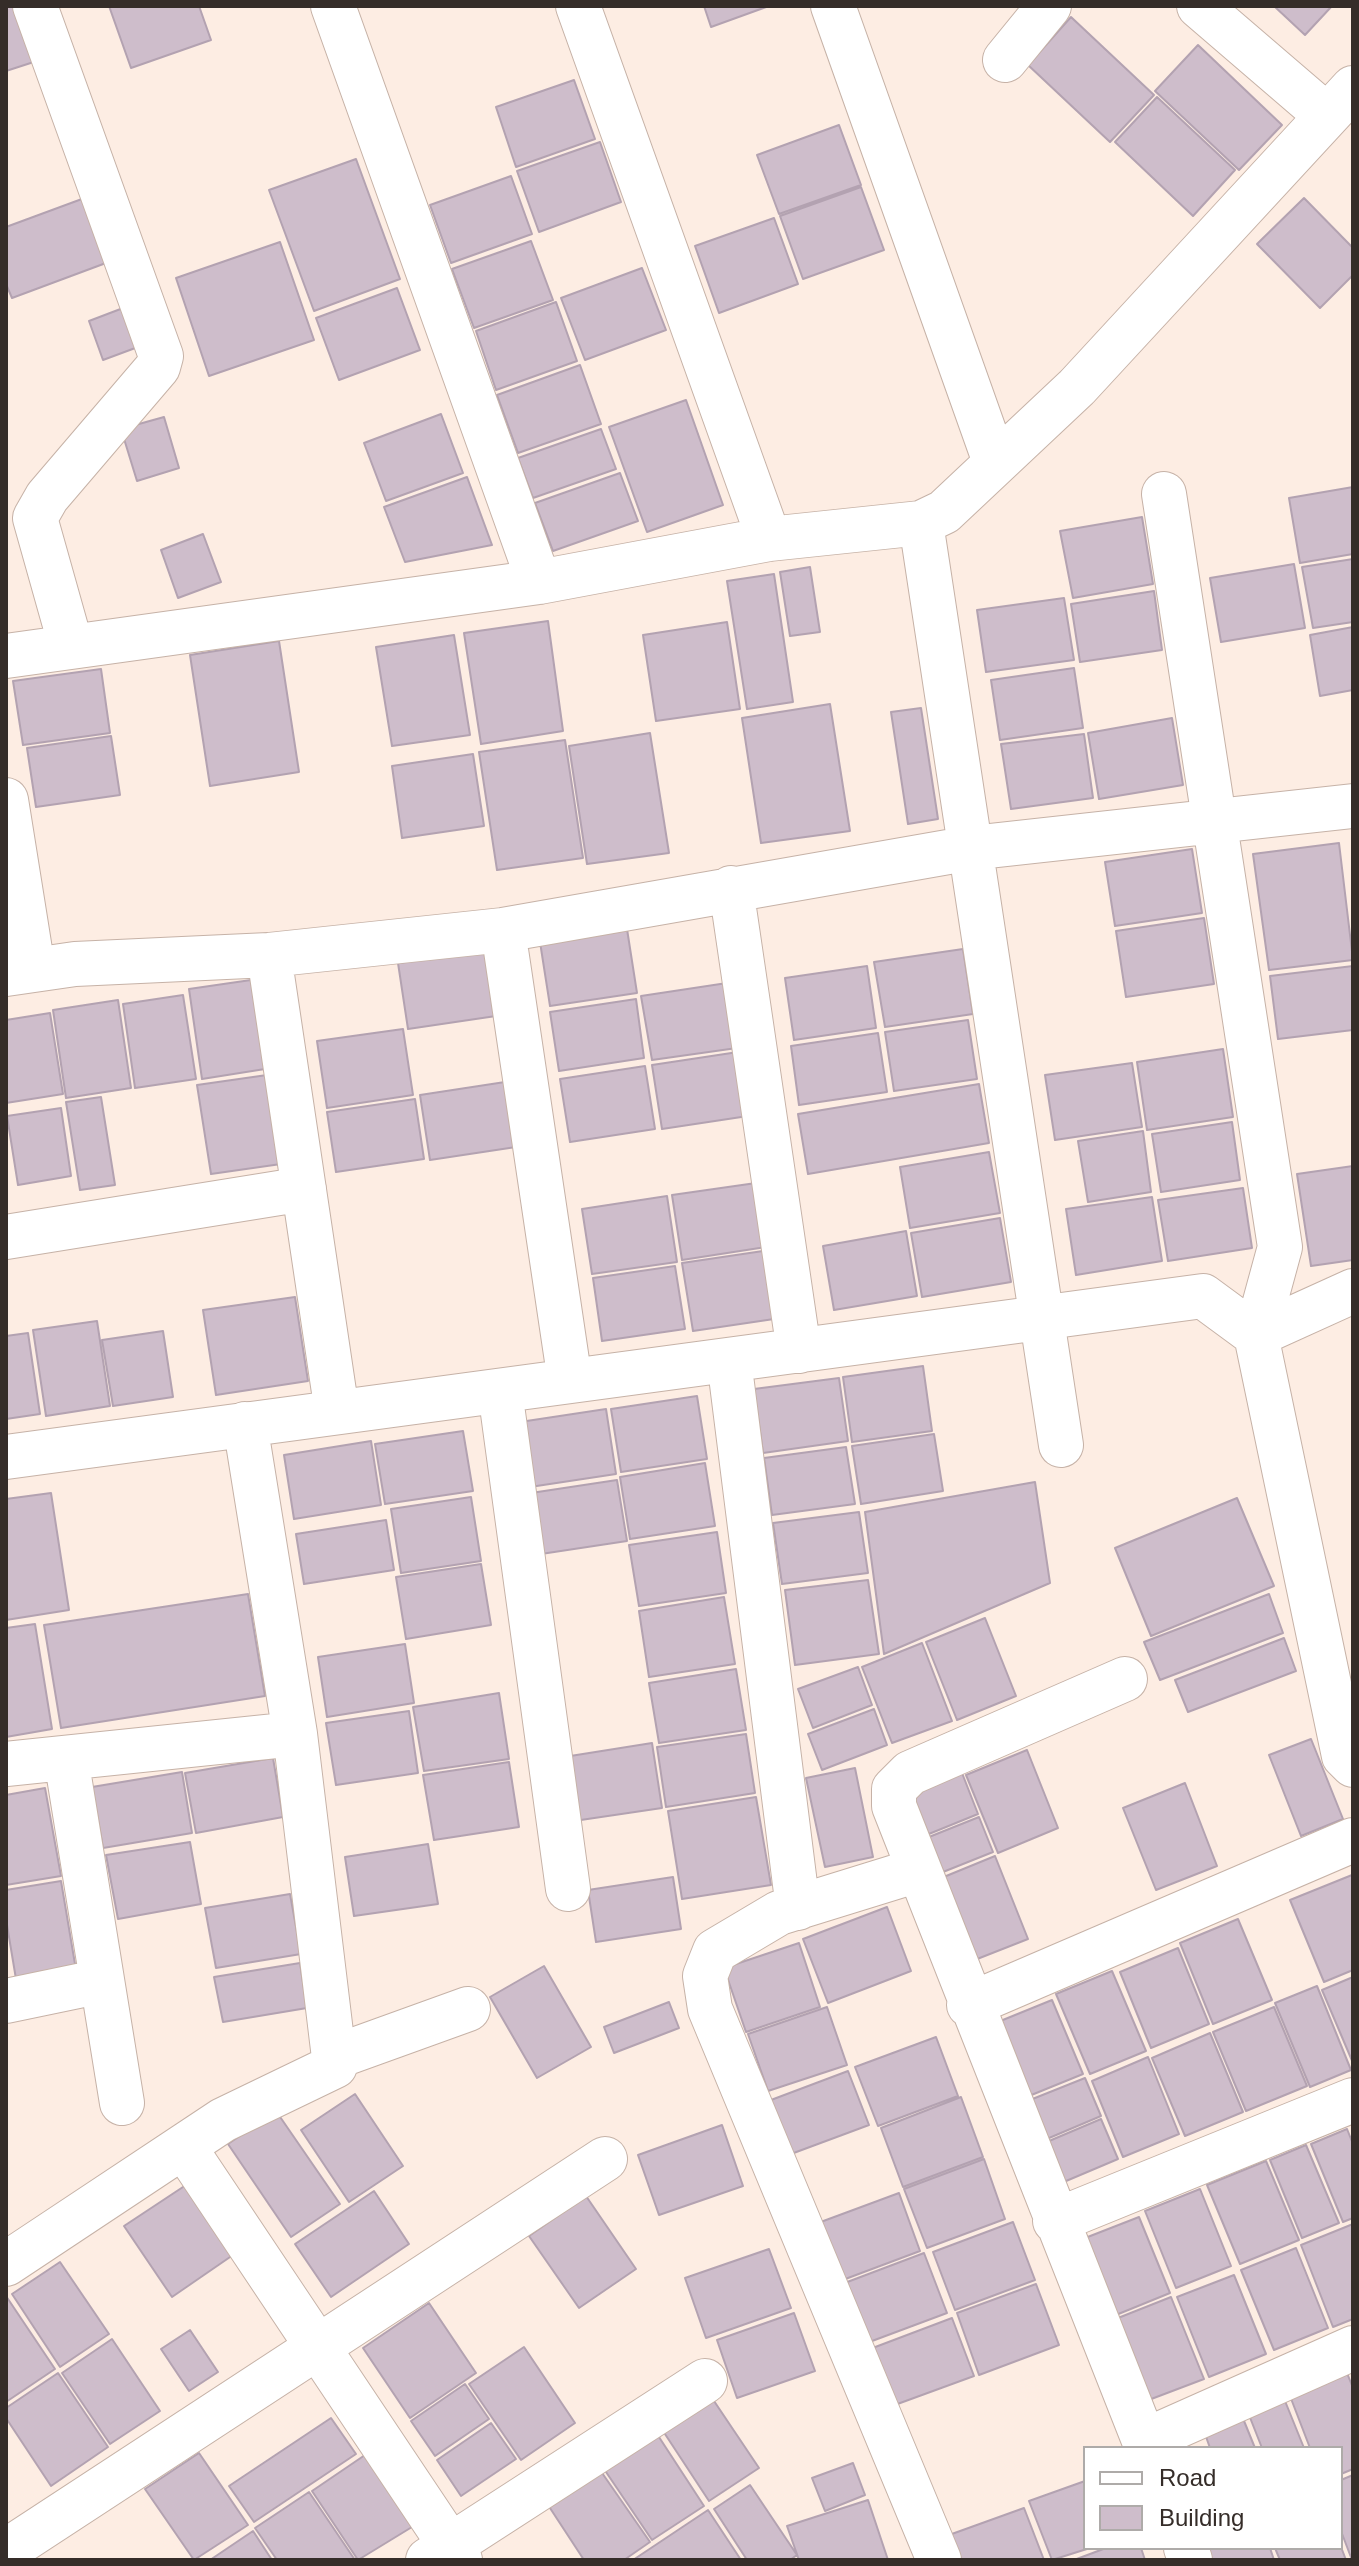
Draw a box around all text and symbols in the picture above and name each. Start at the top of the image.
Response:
legend [1083,2446,1343,2550]
text: Road [1159,2464,1216,2491]
text: Building [1159,2504,1244,2531]

